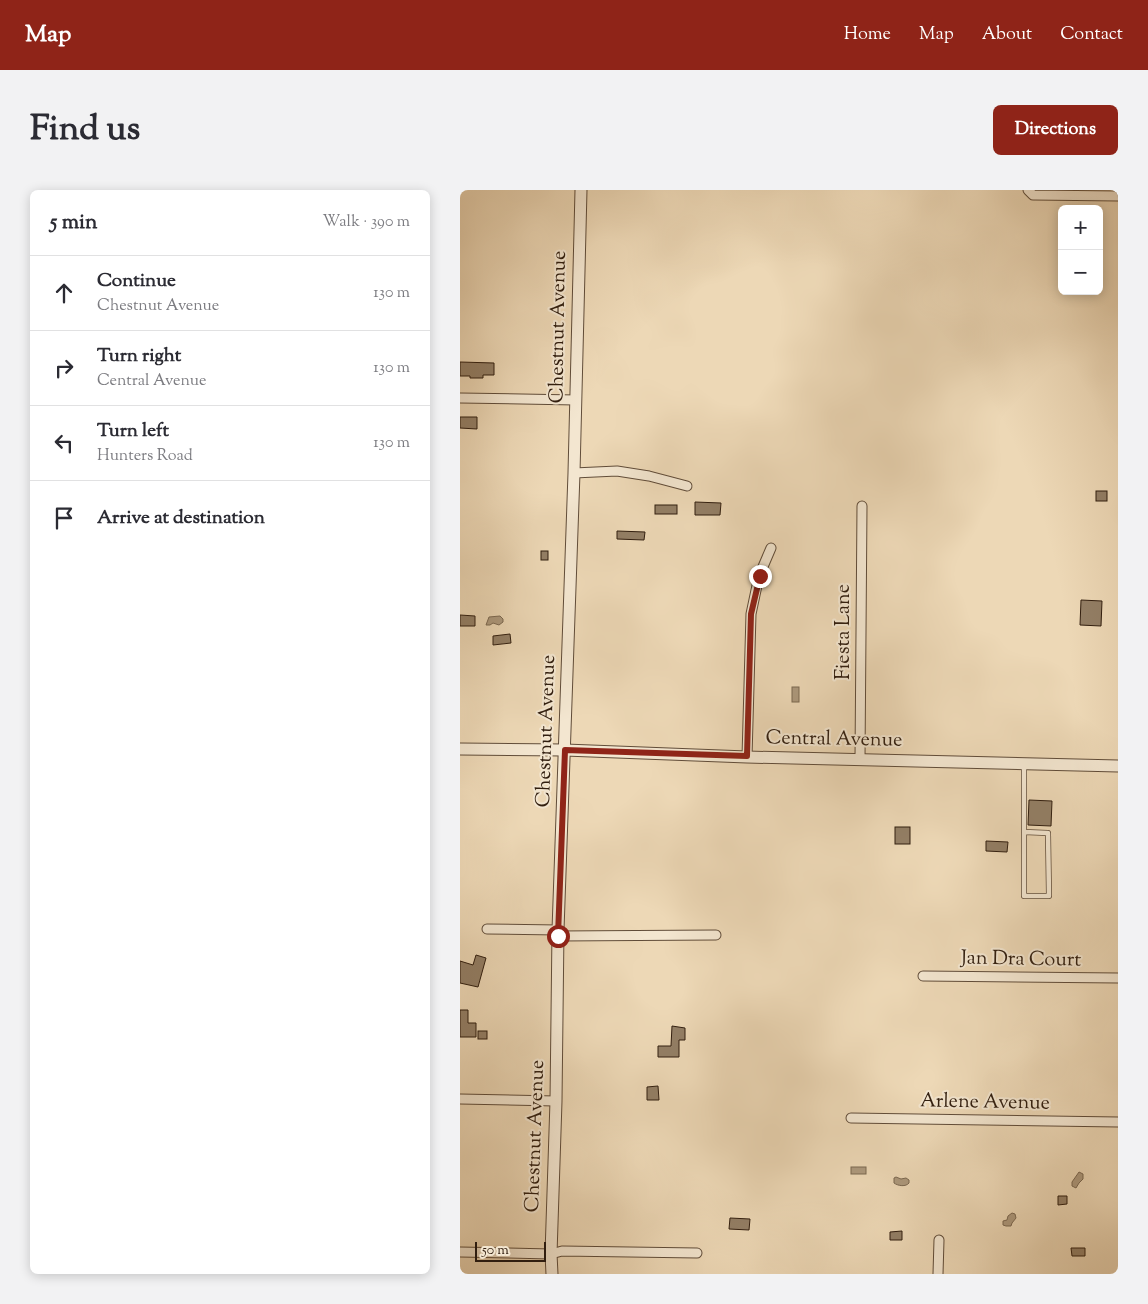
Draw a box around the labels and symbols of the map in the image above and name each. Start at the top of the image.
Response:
street label: Chestnut Avenue [543,250,575,404]
route end [749,565,772,588]
street label: Fiesta Lane [830,584,859,680]
street label: Chestnut Avenue [530,654,564,808]
street label: Central Avenue [765,724,903,756]
route start [547,925,570,948]
street label: Jan Dra Court [960,944,1082,976]
street label: Chestnut Avenue [519,1059,553,1213]
street label: Arlene Avenue [920,1087,1050,1119]
scale bar [475,1239,546,1262]

